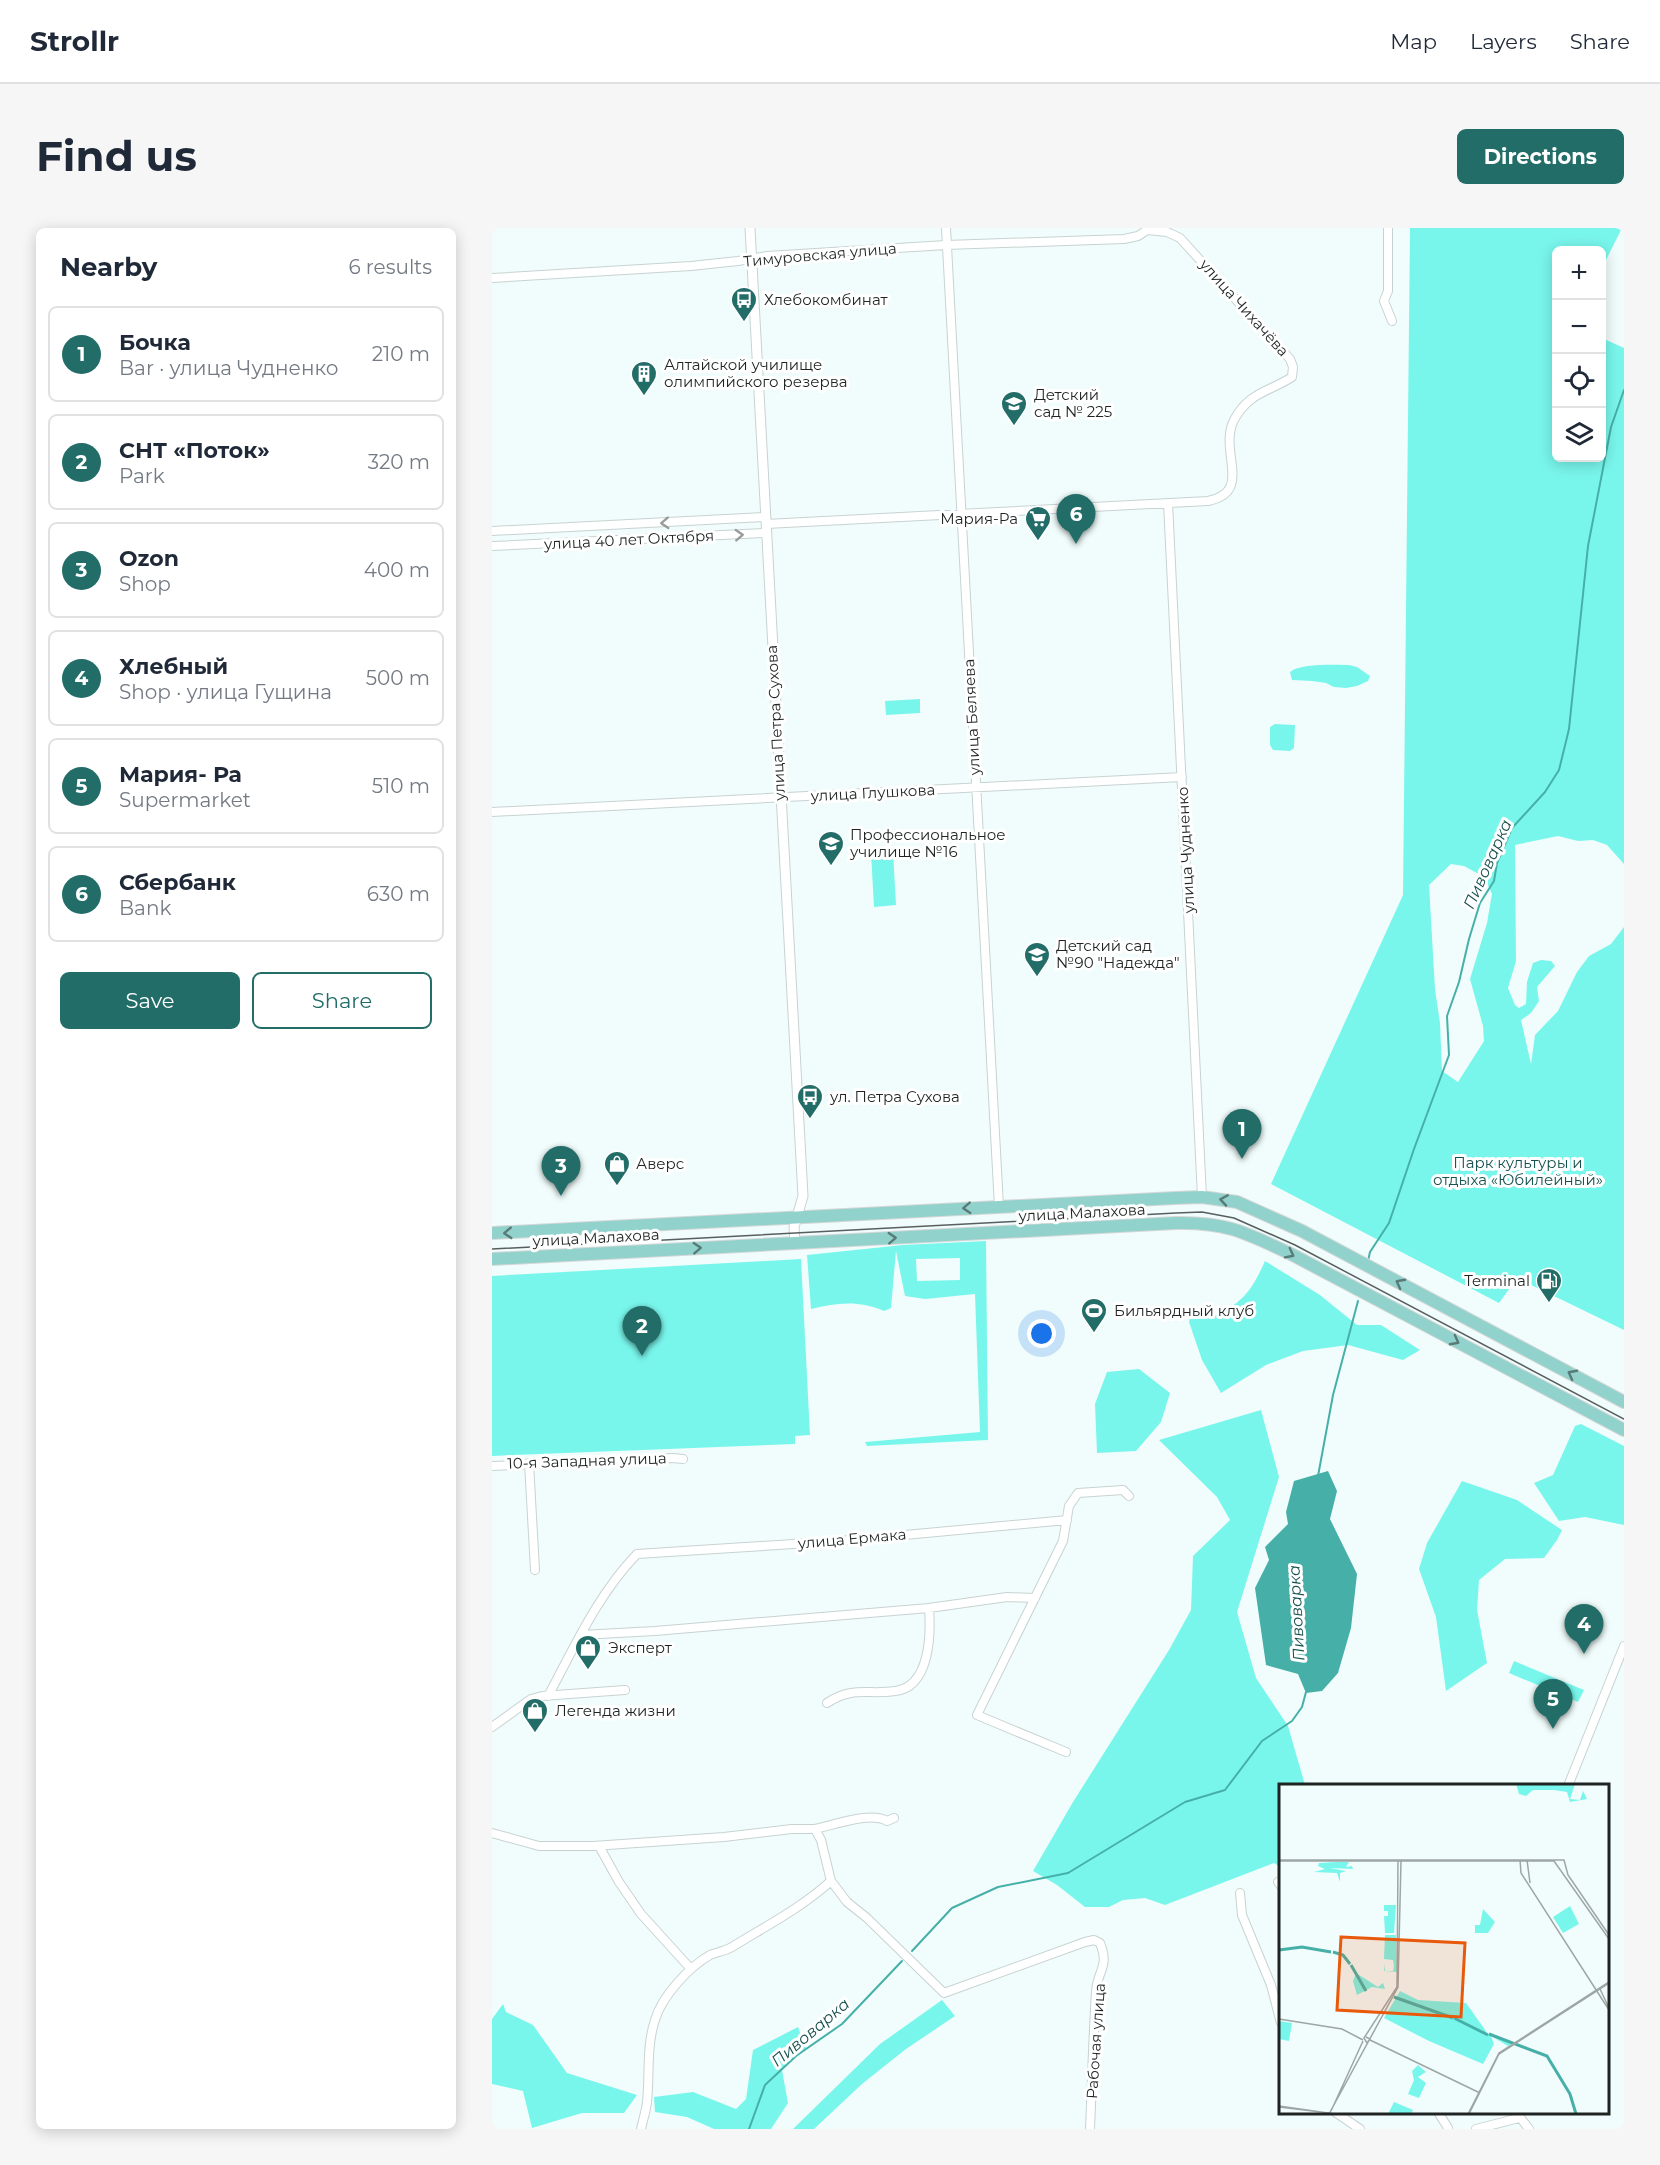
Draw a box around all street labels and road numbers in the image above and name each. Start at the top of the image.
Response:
street label: Тимуровская улица [743,238,897,271]
street label: улица Чихачёва [1195,254,1293,360]
street label: улица 40 лет Октября [542,526,715,553]
street label: улица Петра Сухова [762,645,789,802]
street label: улица Беляева [959,658,984,777]
street label: улица Глушкова [809,780,936,805]
street label: улица Чудненко [1173,786,1198,915]
street label: улица Малахова [1017,1200,1146,1225]
street label: улица Малахова [531,1225,660,1250]
street label: 10-я Западная улица [507,1448,667,1473]
street label: улица Ермака [796,1524,907,1553]
street label: Рабочая улица [1082,1982,1109,2100]

